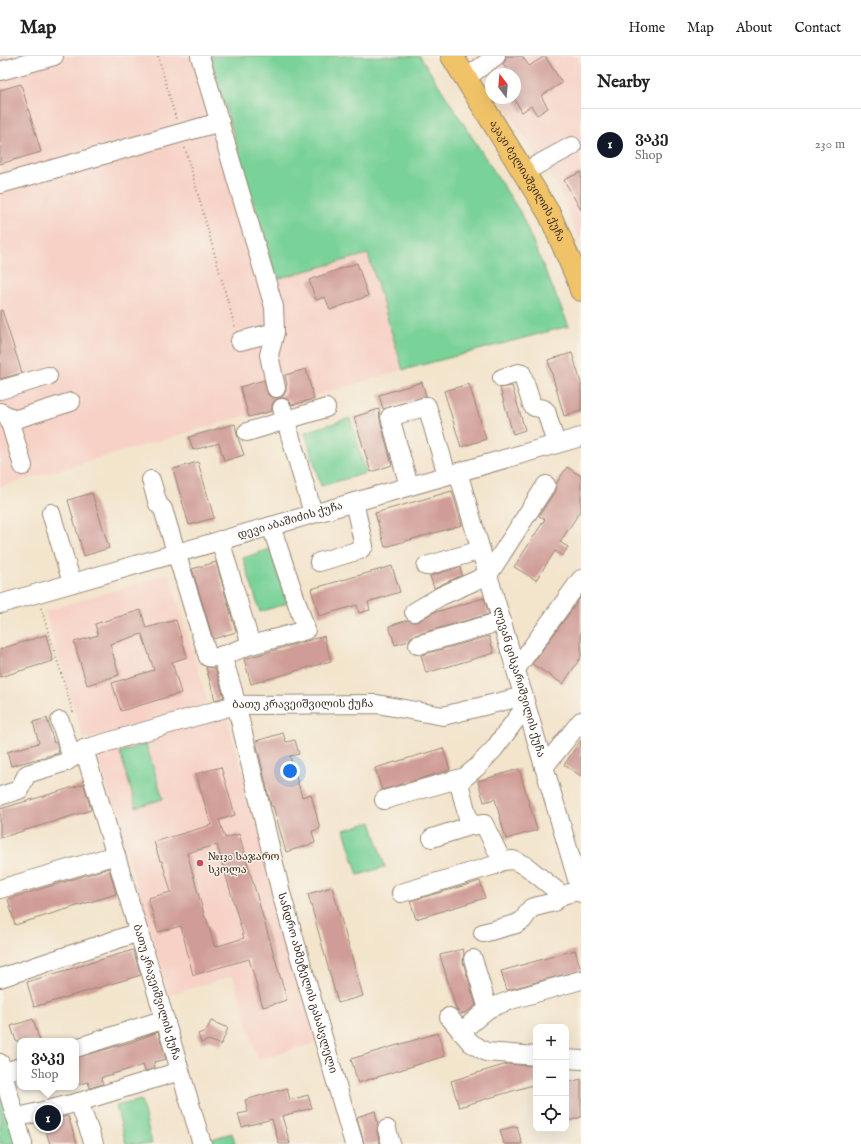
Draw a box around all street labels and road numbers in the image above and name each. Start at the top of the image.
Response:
street label: აკაკი ბელიაშვილის ქუჩა [486,118,568,244]
street label: დევი აბაშიძის ქუჩა [236,499,345,542]
street label: ლევან ცისკარიშვილის ქუჩა [491,605,548,759]
street label: ბათუ კრავეიშვილის ქუჩა [232,697,374,712]
street label: სანდრო ახმეტელის გასასვლელი [274,891,340,1075]
street label: ბათუ კრავეიშვილის ქუჩა [130,923,184,1062]

